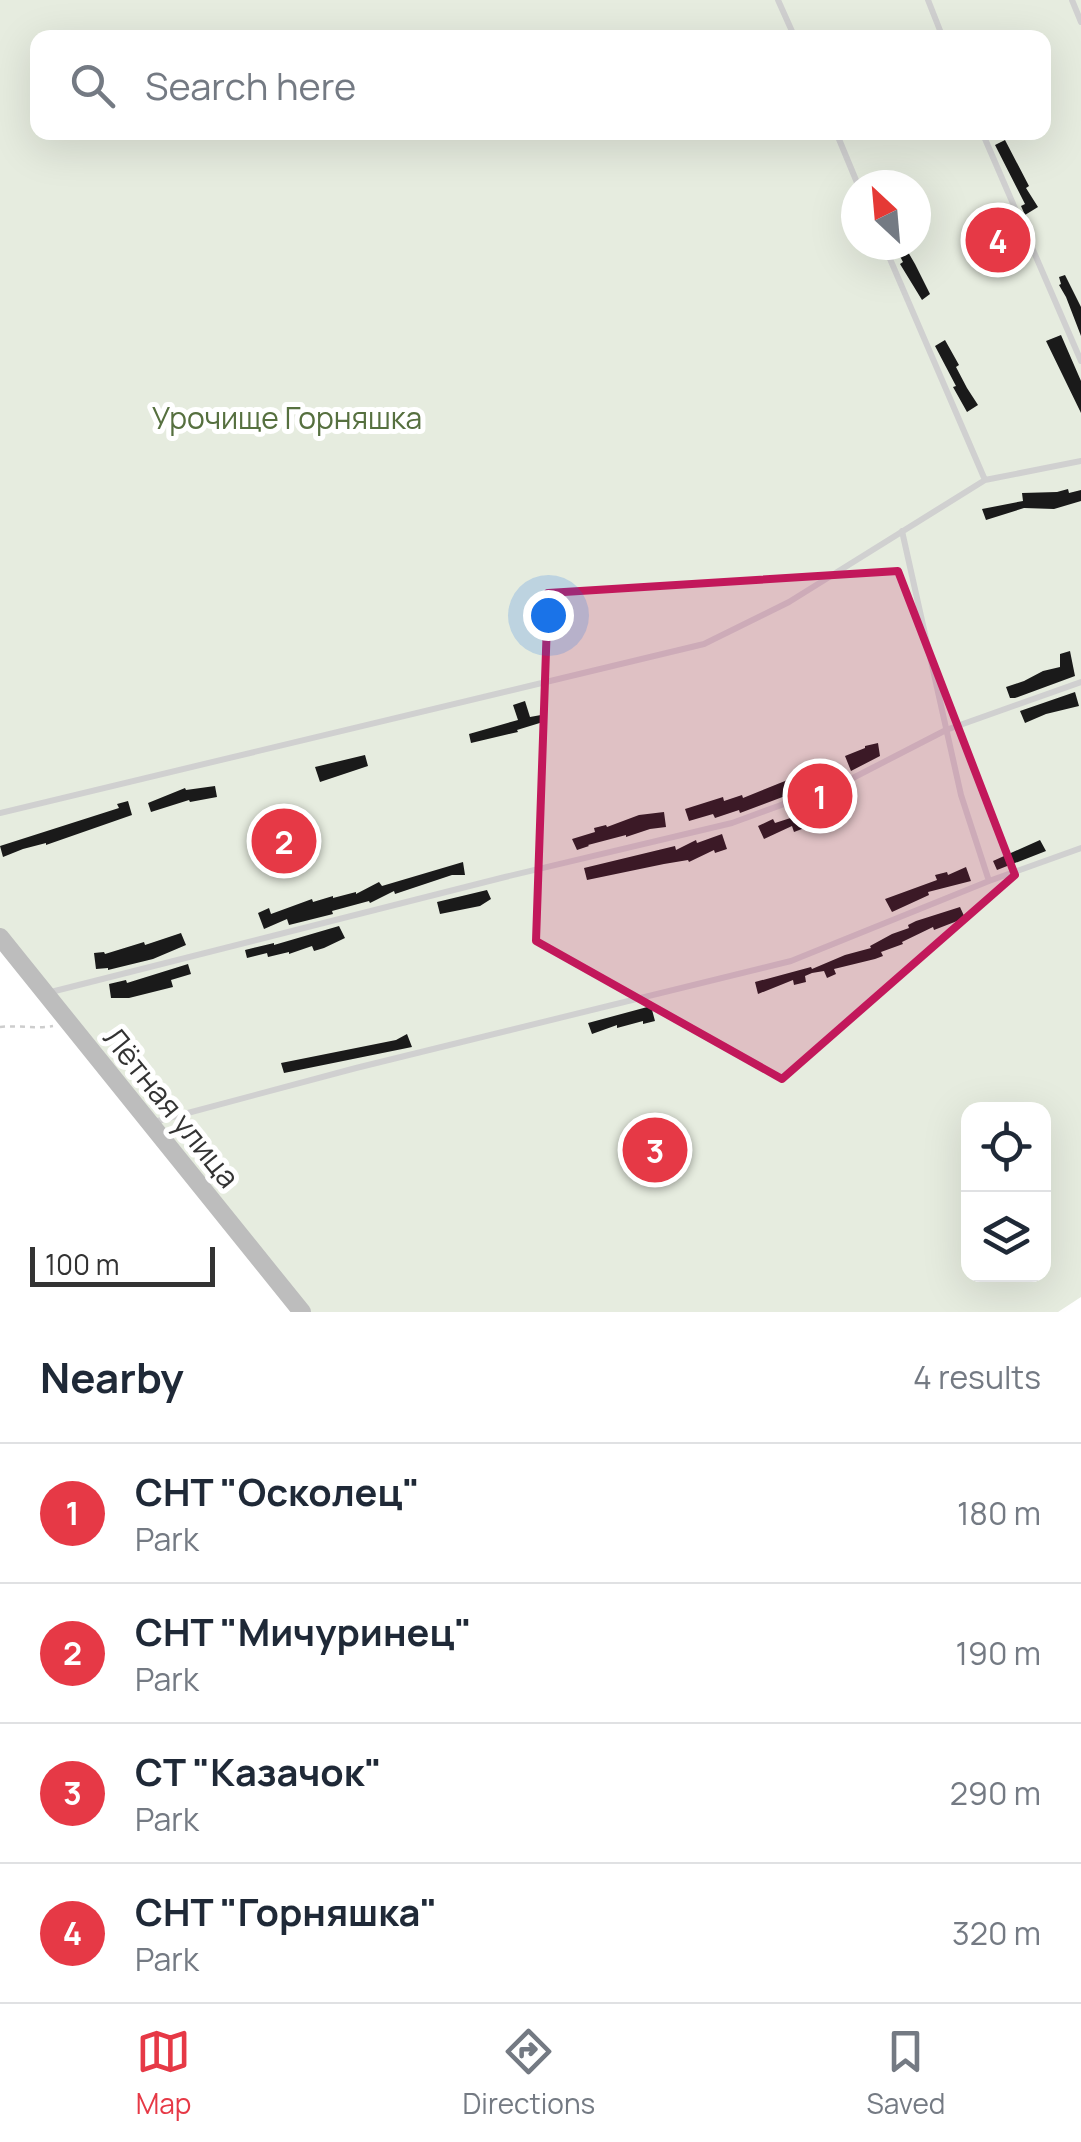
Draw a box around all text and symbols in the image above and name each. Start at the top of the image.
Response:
search box [30,30,1051,140]
icon: search [65,58,120,113]
text: Search here [145,59,356,111]
north arrow [841,170,931,260]
pin: 4 [966,202,1030,278]
park label: Урочище Горняшка [152,397,422,438]
your location [523,590,574,641]
pin: 1 [788,758,852,834]
pin: 2 [252,804,316,878]
street label: Лётная улица [95,1018,249,1196]
map controls [961,1102,1051,1282]
button: locate [961,1102,1051,1192]
pin: 3 [622,1112,688,1188]
button: layers [961,1192,1051,1282]
scale bar [30,1242,215,1286]
text: 100 m [45,1245,119,1283]
text: Nearby [40,1348,184,1406]
text: 4 results [913,1355,1041,1399]
text: СНТ "Осколец" [135,1465,420,1517]
text: 1 [65,1491,80,1535]
text: 180 m [957,1491,1041,1535]
text: Park [135,1517,199,1561]
text: СНТ "Мичуринец" [135,1605,472,1657]
text: 2 [63,1631,82,1675]
text: 190 m [956,1631,1041,1675]
text: Park [135,1657,199,1701]
text: СТ "Казачок" [135,1745,382,1797]
text: 3 [63,1771,82,1815]
text: 290 m [950,1771,1041,1815]
text: Park [135,1797,199,1841]
text: СНТ "Горняшка" [135,1885,437,1937]
text: 4 [63,1911,82,1955]
text: 320 m [952,1911,1041,1955]
text: Park [135,1937,199,1981]
tab: Map [136,2024,191,2122]
tab: Directions [463,2024,595,2122]
tab: Saved [866,2024,945,2122]

